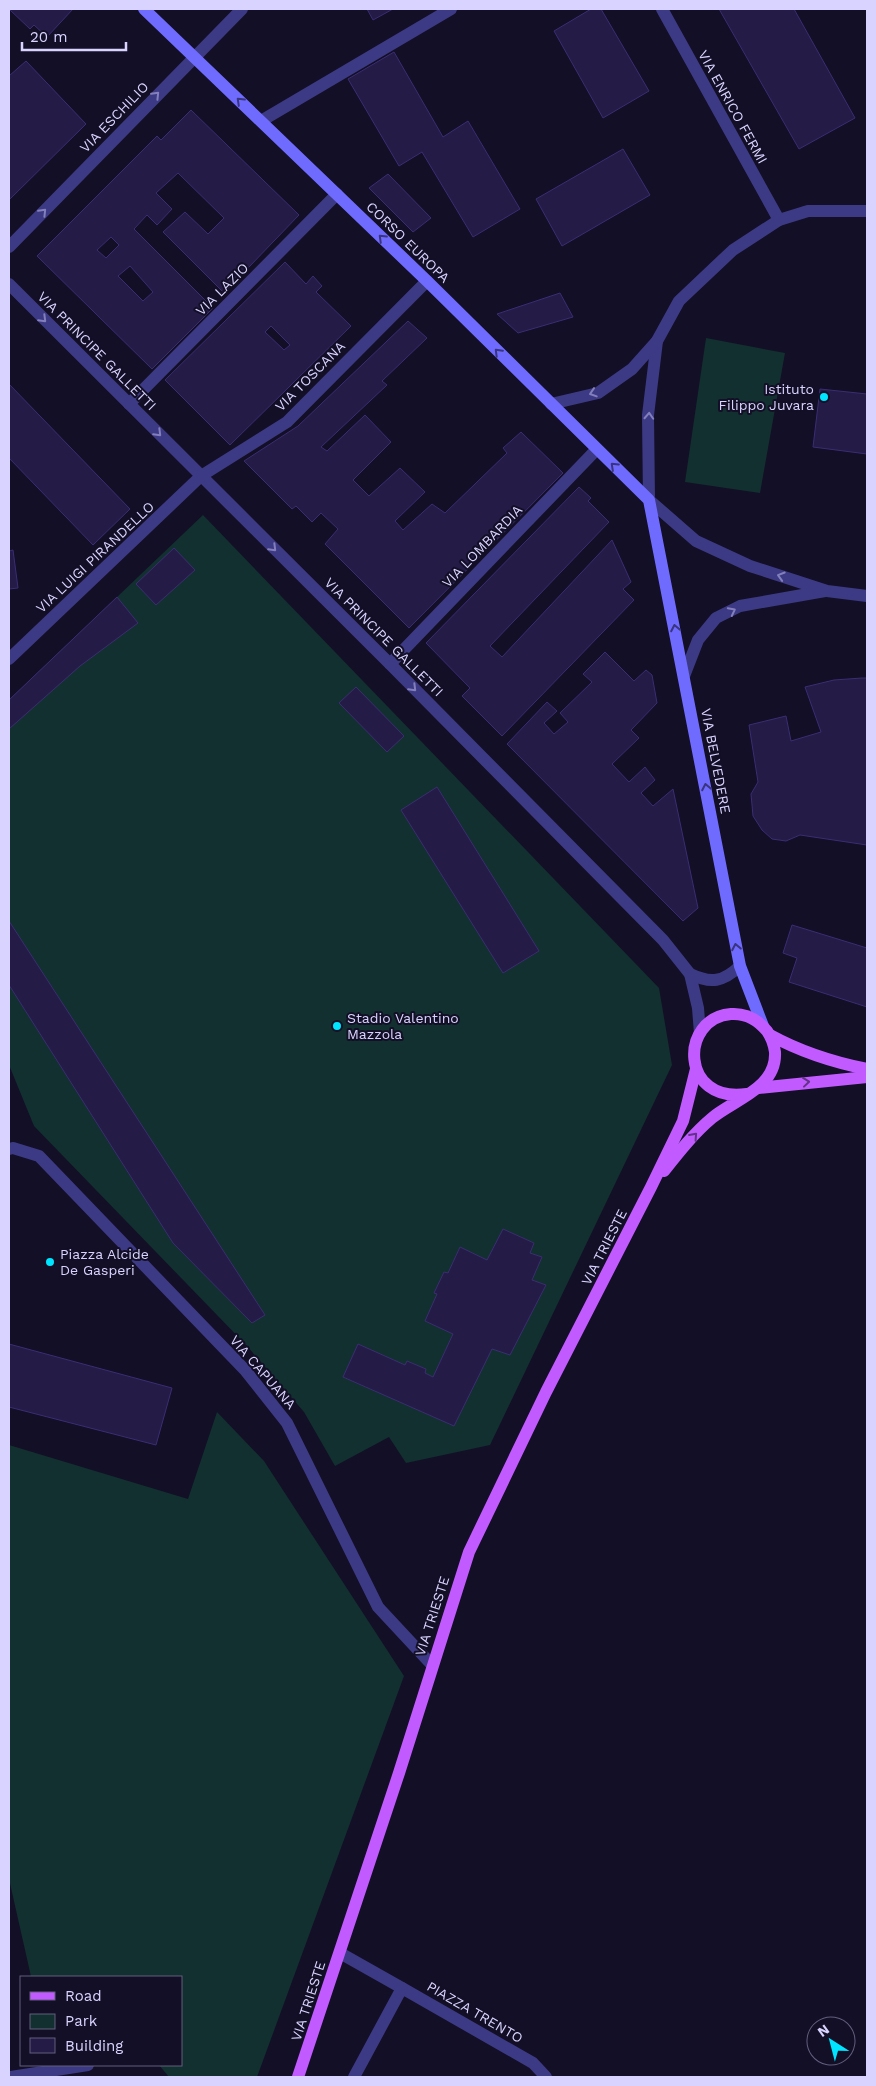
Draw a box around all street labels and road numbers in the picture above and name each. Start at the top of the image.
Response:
street label: VIA ENRICO FERMI [695,48,771,166]
street label: VIA ESCHILIO [76,78,152,156]
street label: CORSO EUROPA [363,198,453,286]
street label: VIA LAZIO [192,259,252,319]
street label: VIA PRINCIPE GALLETTI [34,288,160,414]
street label: VIA TOSCANA [272,338,348,414]
street label: VIA LUIGI PIRANDELLO [33,498,157,616]
street label: VIA LOMBARDIA [439,502,525,590]
street label: VIA PRINCIPE GALLETTI [321,574,447,700]
street label: VIA BELVEDERE [698,707,734,815]
street label: VIA TRIESTE [578,1206,630,1288]
street label: VIA CAPUANA [227,1332,299,1412]
street label: VIA TRIESTE [412,1574,452,1658]
street label: VIA TRIESTE [288,1959,328,2043]
street label: PIAZZA TRENTO [424,1978,526,2046]

